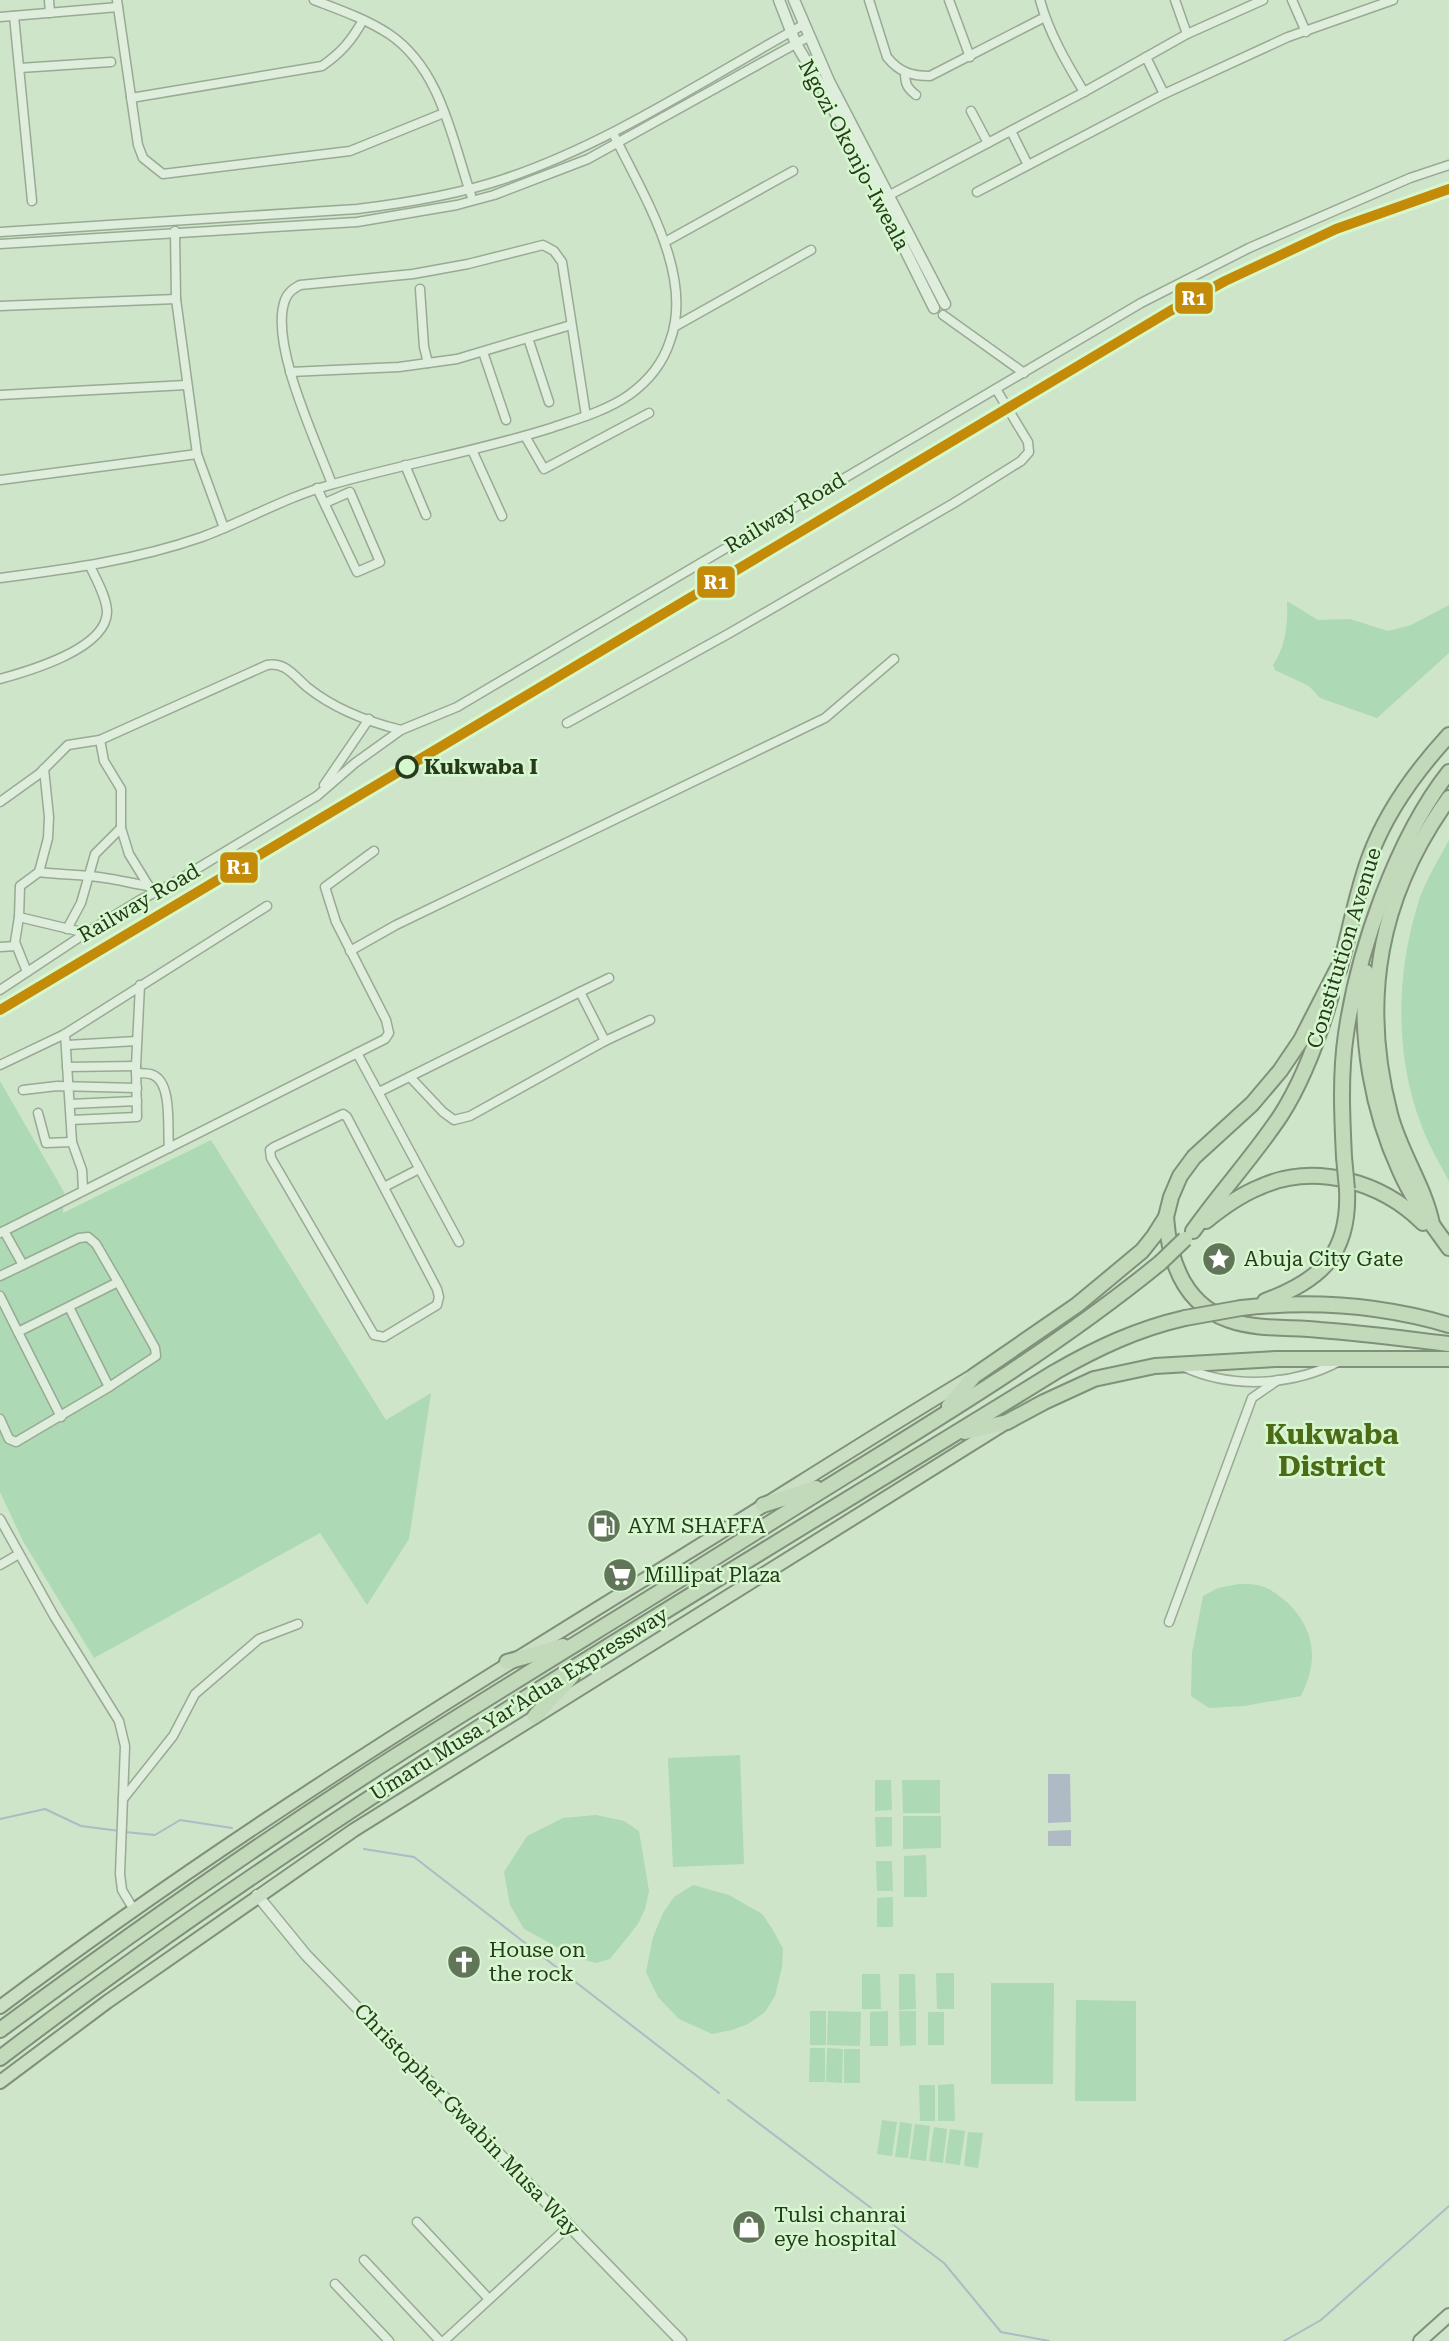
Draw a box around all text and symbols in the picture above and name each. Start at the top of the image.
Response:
street label: Ngozi Okonjo-Iweala [794,56,915,255]
line badge: R1 [1174,281,1214,315]
text: R1 [1182,287,1207,310]
street label: Railway Road [720,467,850,558]
line badge: R1 [696,565,736,599]
text: R1 [704,571,729,594]
place label: Kukwaba I [424,755,538,779]
marker: Kukwaba I [396,756,418,778]
street label: Constitution Avenue [1302,845,1386,1051]
line badge: R1 [219,851,259,884]
text: R1 [227,856,252,879]
street label: Railway Road [74,858,204,947]
place icon: Abuja City Gate [1200,1240,1238,1278]
place label: Abuja City Gate [1244,1247,1403,1271]
district label: Kukwaba District [1265,1418,1399,1483]
fuel station icon: AYM SHAFFA [585,1507,623,1545]
place label: AYM SHAFFA [628,1514,766,1538]
supermarket icon: Millipat Plaza [601,1556,639,1594]
place label: Millipat Plaza [644,1563,781,1587]
street label: Umaru Musa Yar'Adua Expressway [366,1602,673,1806]
place label: House on the rock [489,1938,586,1986]
church icon: House on the rock [445,1943,483,1981]
street label: Christopher Gwabin Musa Way [349,1999,585,2242]
place label: Tulsi chanrai eye hospital [774,2203,906,2251]
shop icon: Tulsi chanrai eye hospital [730,2208,768,2246]

